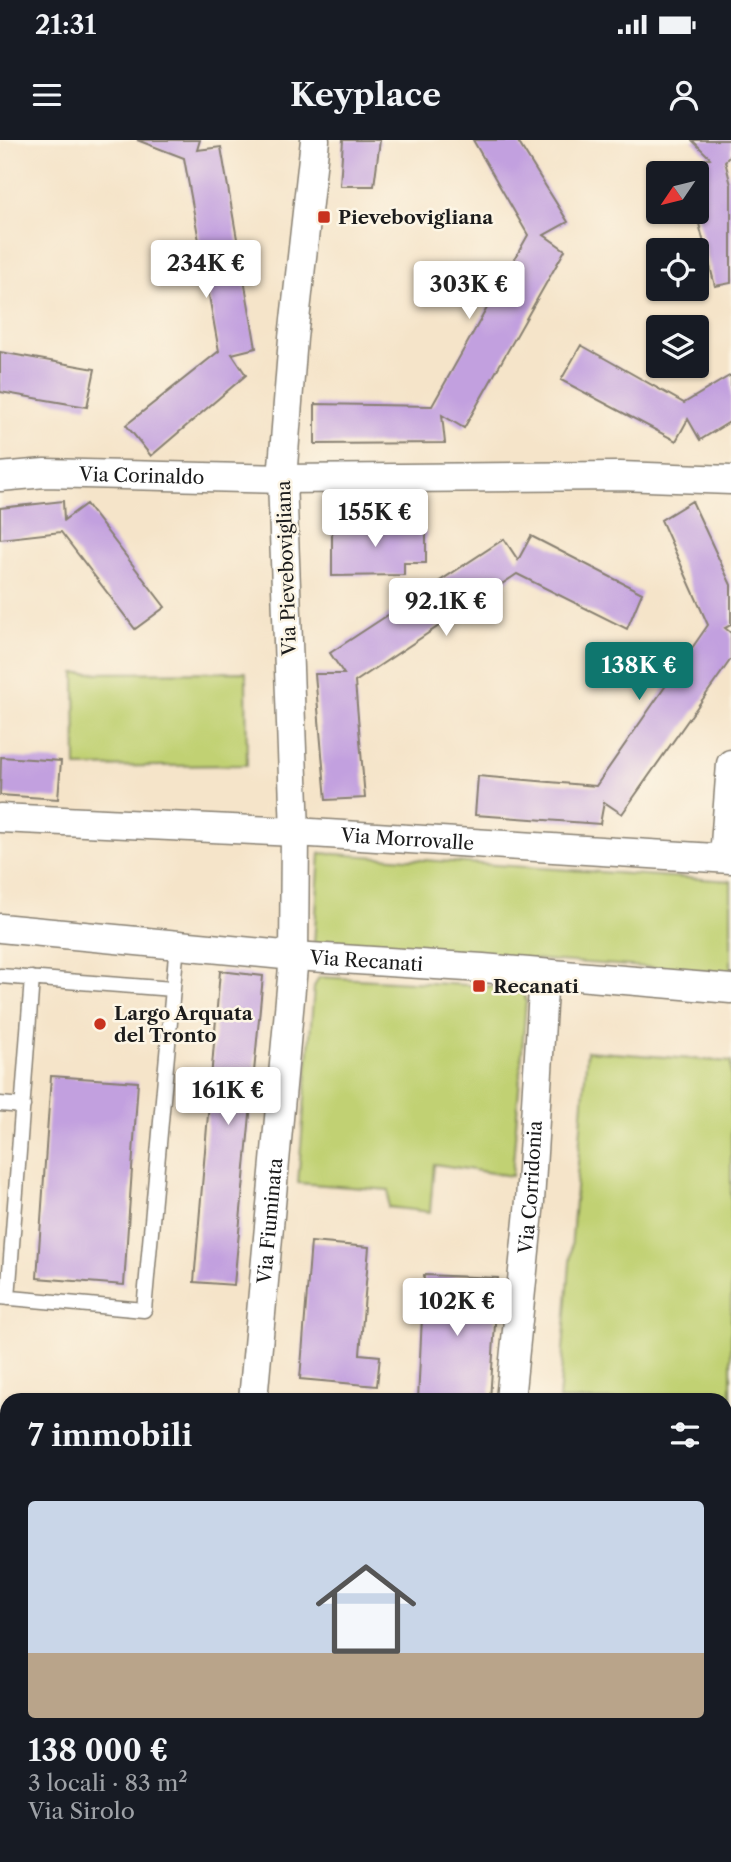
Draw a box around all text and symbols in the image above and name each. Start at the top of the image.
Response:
text: 21:31 [35,9,96,41]
text: Keyplace [290,75,441,114]
icon: menu [28,76,66,114]
icon: person [665,76,703,114]
north arrow [646,161,709,224]
map controls [646,161,709,378]
place label: Pievebovigliana [338,206,494,229]
marker: Pievebovigliana [316,209,332,225]
button: locate [646,238,709,301]
pin: 234K € [149,240,263,300]
text: 234K € [167,249,245,277]
pin: 303K € [412,262,526,321]
text: 303K € [430,270,508,298]
button: layers [646,315,709,378]
street label: Via Corinaldo [78,463,205,489]
street label: Via Pievebovigliana [272,480,301,657]
pin: 155K € [318,490,432,549]
text: 155K € [338,498,412,526]
pin: 92.1K € [381,578,511,638]
text: 92.1K € [405,587,487,615]
pin: 138K € [582,643,696,702]
text: 138K € [601,651,677,679]
street label: Via Morrovalle [339,824,475,855]
street label: Via Recanati [308,946,424,976]
place label: Recanati [493,975,579,998]
marker: Recanati [471,978,487,994]
place label: Largo Arquata del Tronto [114,1002,254,1047]
marker: Largo Arquata del Tronto [92,1016,108,1032]
pin: 161K € [171,1068,285,1127]
text: 161K € [192,1076,264,1104]
street label: Via Corridonia [514,1120,547,1256]
street label: Via Fiuminata [253,1157,287,1286]
pin: 102K € [400,1278,514,1338]
text: 102K € [419,1287,495,1315]
icon: filters [666,1416,704,1454]
text: 7 immobili [28,1417,192,1454]
icon: home [303,1546,429,1672]
text: 138 000 € [28,1732,168,1769]
text: 3 locali · 83 m² [28,1769,188,1797]
text: Via Sirolo [28,1797,135,1825]

